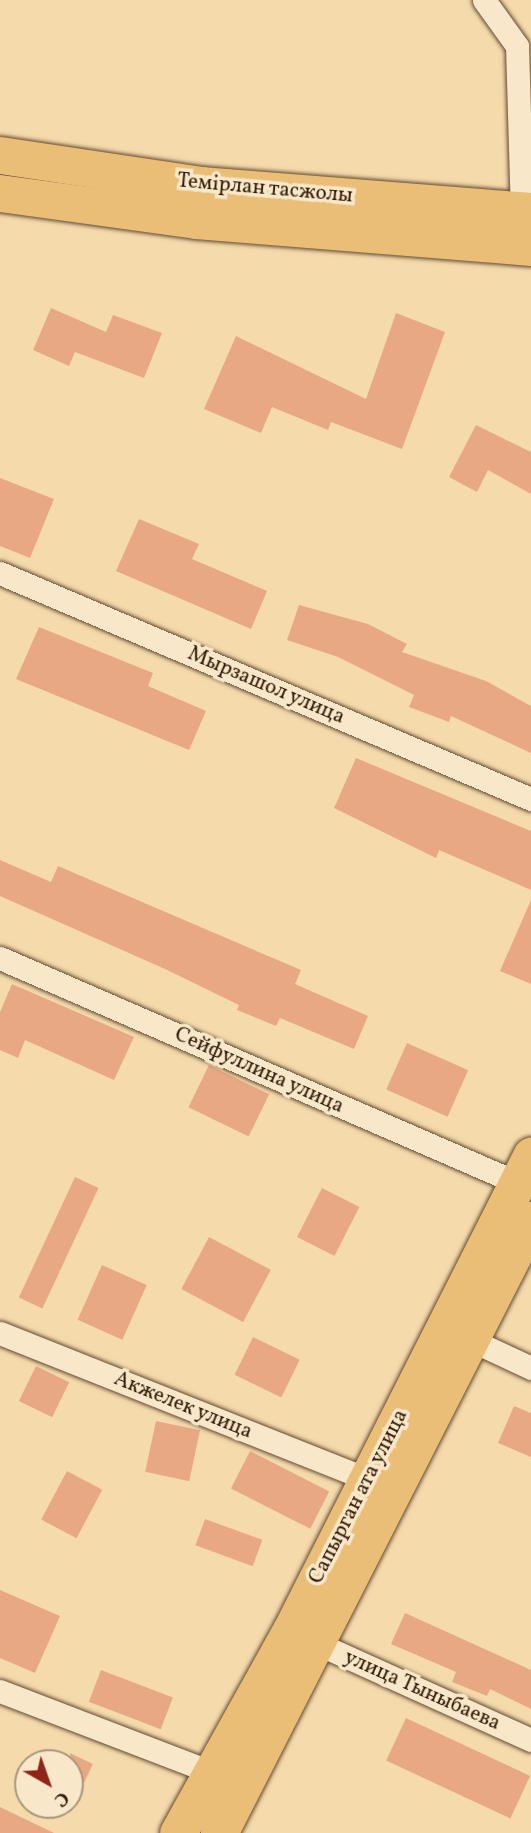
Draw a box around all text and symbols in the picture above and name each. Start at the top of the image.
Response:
street label: Темірлан тасжолы [176,169,354,209]
street label: Мырзашол улица [183,641,349,731]
street label: Сейфуллина улица [170,1022,348,1120]
street label: Акжелек улица [110,1367,256,1445]
street label: Сапырган ата улица [304,1405,414,1589]
street label: улица Тыныбаева [340,1645,504,1737]
north arrow [14,1749,84,1819]
text: С [48,1785,74,1812]

